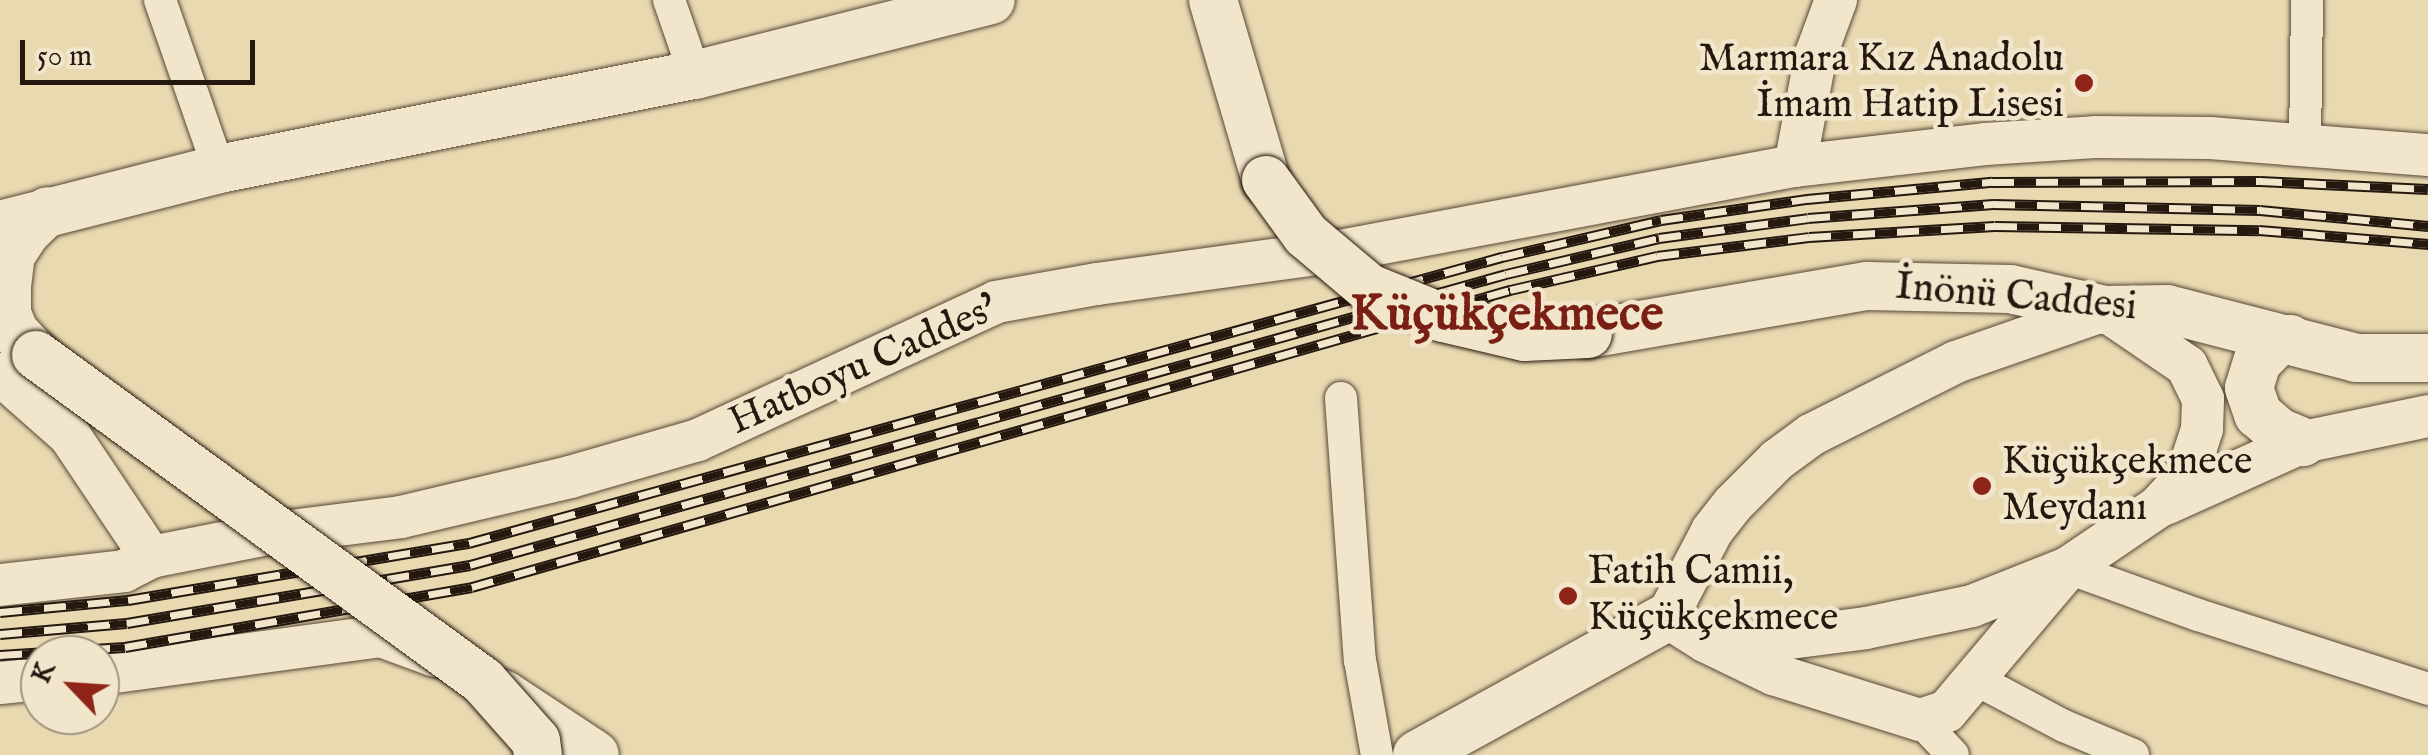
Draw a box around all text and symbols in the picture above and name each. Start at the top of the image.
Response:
scale bar [25,20,260,82]
place label: Marmara Kız Anadolu İmam Hatip Lisesi [1699,36,2064,130]
text: 50 m [37,38,92,76]
marker: Marmara Kız Anadolu İmam Hatip Lisesi [2073,72,2095,94]
street label: İnönü Caddesi [1893,264,2139,332]
street label: Hatboyu Caddes' [722,285,1006,447]
district label: Küçükçekmece [1351,286,1663,346]
place label: Küçükçekmece Meydanı [2002,439,2252,533]
marker: Küçükçekmece Meydanı [1971,475,1993,497]
place label: Fatih Camii, Küçükçekmece [1588,549,1838,643]
marker: Fatih Camii, Küçükçekmece [1557,585,1579,607]
north arrow [20,635,120,735]
text: K [24,656,64,690]

